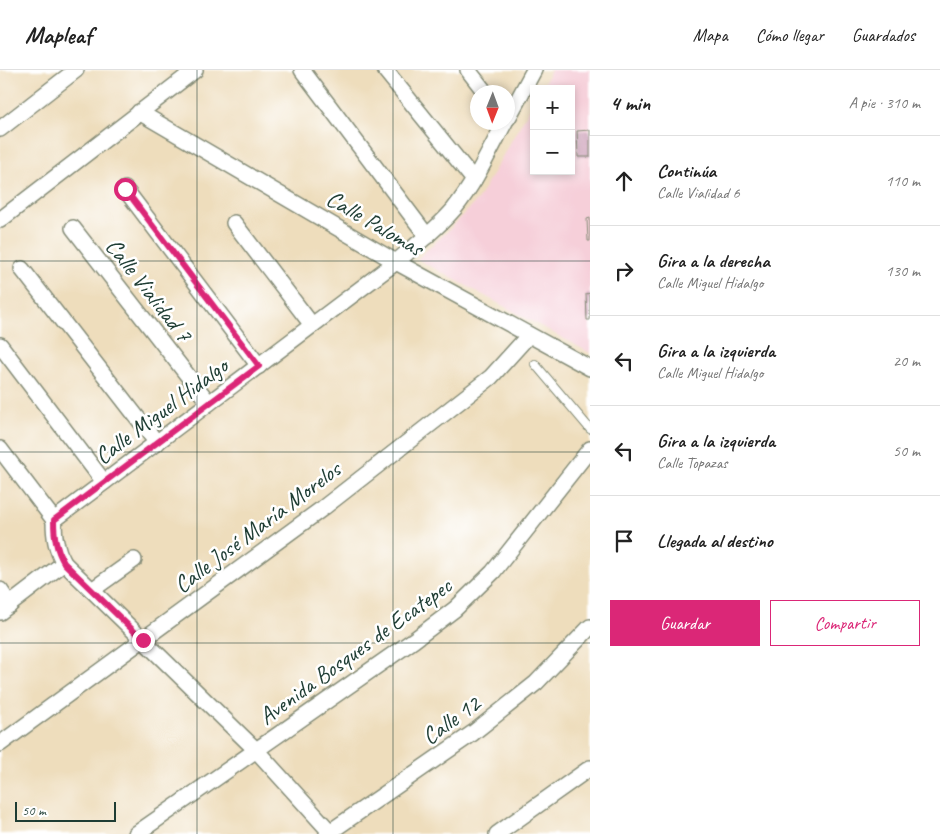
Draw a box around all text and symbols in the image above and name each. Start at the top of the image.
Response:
text: Mapleaf [25,20,92,50]
text: Mapa [693,24,728,46]
text: Cómo llegar [756,24,824,46]
text: Guardados [852,24,915,46]
north arrow [470,85,515,130]
map controls [530,85,575,175]
button: + [530,85,575,130]
text: 4 min [610,90,650,116]
text: A pie · 310 m [849,93,920,113]
button: − [530,130,575,175]
text: Continúa [657,159,716,183]
icon: ahead [610,167,638,195]
text: 110 m [886,171,920,191]
route start [114,178,137,201]
street label: Calle Palomas [321,183,431,264]
text: Calle Vialidad 6 [657,183,740,203]
street label: Calle Vialidad 7 [99,232,200,349]
text: Gira a la derecha [657,249,770,273]
icon: right [610,257,638,285]
text: 130 m [886,261,920,281]
text: Calle Miguel Hidalgo [657,273,763,293]
text: Gira a la izquierda [657,339,775,363]
icon: left [610,347,638,375]
street label: Calle Miguel Hidalgo [88,350,236,471]
text: 20 m [893,351,920,371]
text: Calle Miguel Hidalgo [657,363,763,383]
text: Gira a la izquierda [657,429,775,453]
icon: left [610,437,638,465]
text: 50 m [893,441,920,461]
street label: Calle José María Morelos [168,453,348,600]
text: Calle Topazas [657,453,728,473]
icon: arrive [610,527,638,555]
text: Llegada al destino [657,529,773,553]
street label: Avenida Bosques de Ecatepec [252,570,459,731]
button: Guardar [610,600,760,646]
button: Compartir [770,600,920,646]
route end [132,629,155,652]
street label: Calle 12 [416,687,488,751]
scale bar [15,799,116,822]
text: 50 m [22,802,46,819]

